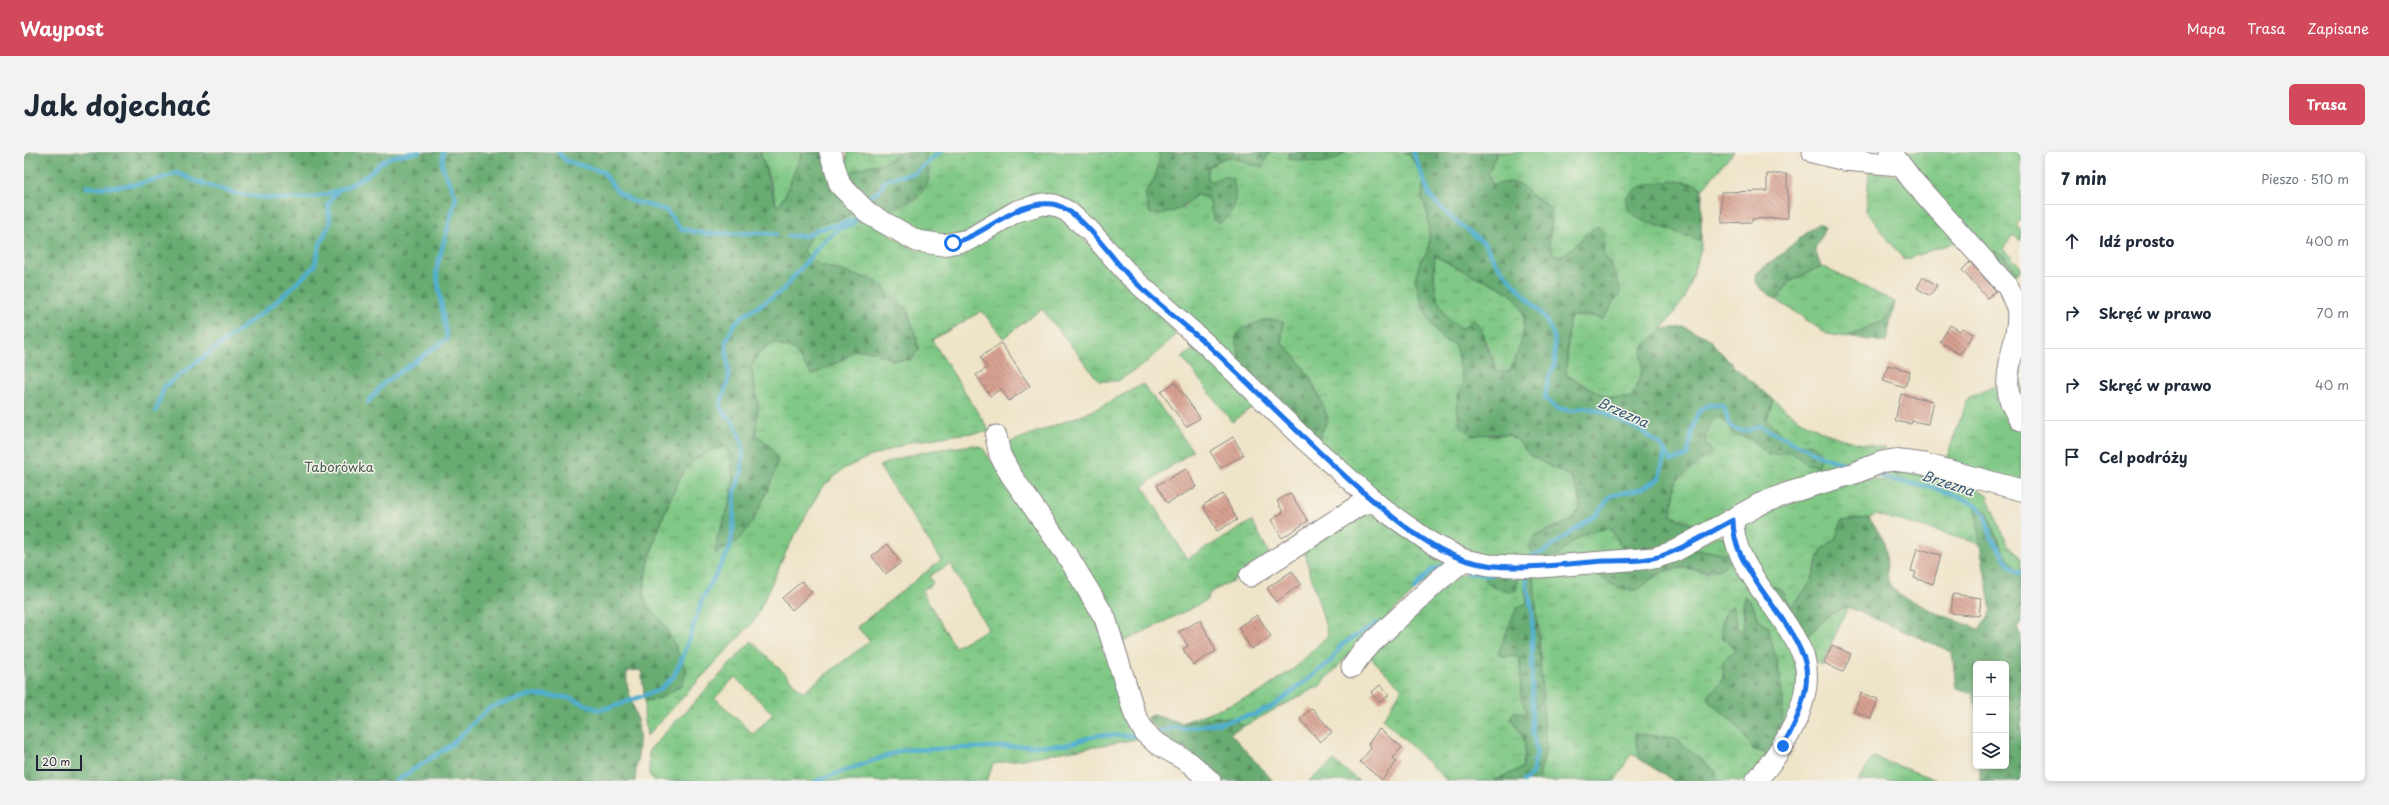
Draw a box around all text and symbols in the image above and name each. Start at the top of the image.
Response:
text: Waypost [20,14,104,42]
text: Mapa [2187,18,2225,39]
text: Trasa [2247,18,2285,39]
text: Zapisane [2307,18,2369,39]
text: Jak dojechać [24,83,211,126]
button: Trasa [2289,84,2365,125]
text: 7 min [2061,165,2107,191]
text: Pieszo · 510 m [2261,169,2349,188]
text: Idź prosto [2099,229,2174,252]
icon: ahead [2061,230,2083,252]
text: 400 m [2306,231,2349,250]
route start [944,234,962,252]
text: Skręć w prawo [2099,301,2212,324]
icon: right [2061,302,2083,324]
text: 70 m [2316,303,2349,322]
text: Skręć w prawo [2099,373,2212,396]
icon: right [2061,374,2083,396]
text: 40 m [2315,375,2349,394]
water label: Brzezna [1594,391,1653,433]
text: Cel podróży [2099,445,2187,468]
icon: arrive [2061,446,2083,468]
park label: Taborówka [304,457,375,476]
water label: Brzezna [1919,465,1978,502]
map controls [1973,661,2009,769]
button: + [1973,661,2009,697]
button: − [1973,697,2009,733]
button: layers [1973,733,2009,769]
route end [1774,737,1792,755]
scale bar [36,753,82,772]
text: 20 m [42,753,70,770]

